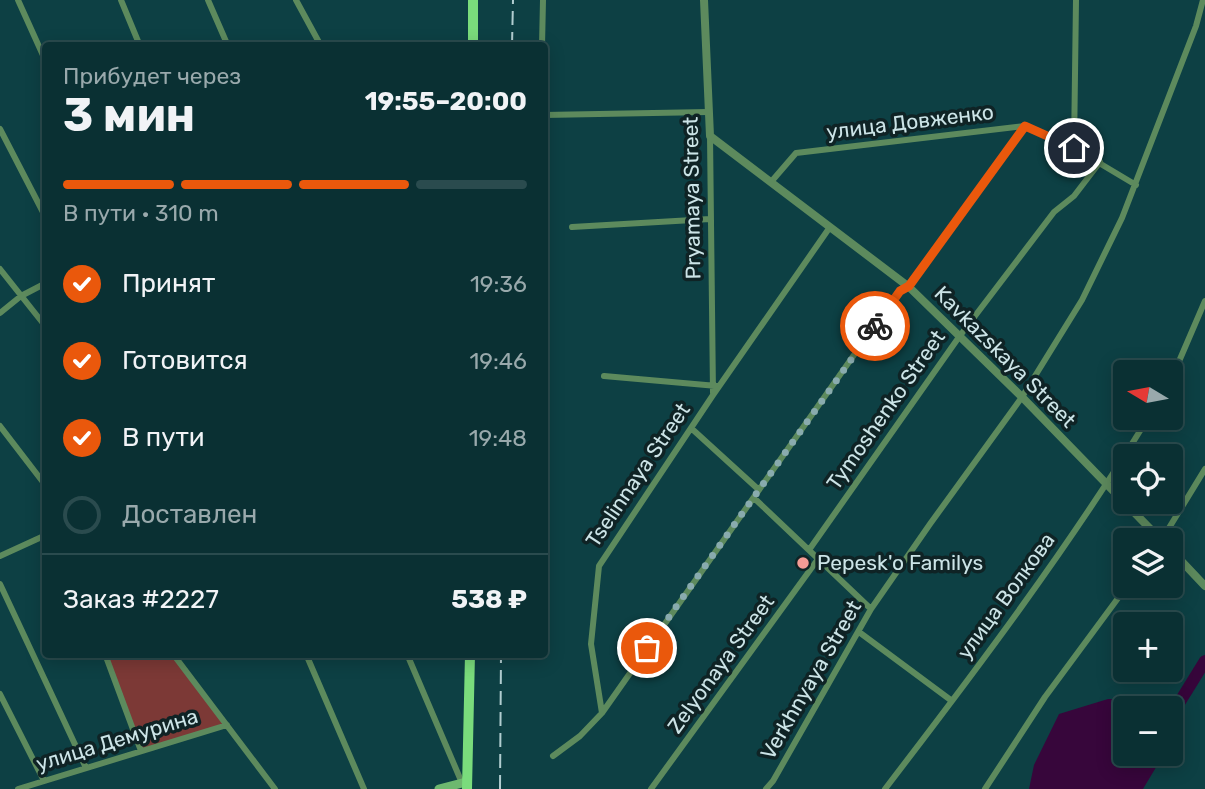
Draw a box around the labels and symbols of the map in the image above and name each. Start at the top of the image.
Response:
street label: улица Довженко [825,99,995,144]
street label: Pryamaya Street [678,116,705,280]
pin [1044,118,1104,178]
street label: Kavkazskaya Street [929,281,1081,433]
courier [840,291,910,361]
street label: Tymoshenko Street [821,325,950,494]
north arrow [1113,360,1183,430]
street label: Tselinnaya Street [580,398,695,552]
street label: улица Волкова [951,528,1060,664]
place label: Pepesk'o Familys [817,550,983,575]
marker: Pepesk'o Familys [795,555,811,571]
street label: Zelyonaya Street [662,590,779,738]
street label: Verkhnyaya Street [755,596,866,764]
pin [617,618,677,678]
street label: улица Демурина [33,703,201,776]

